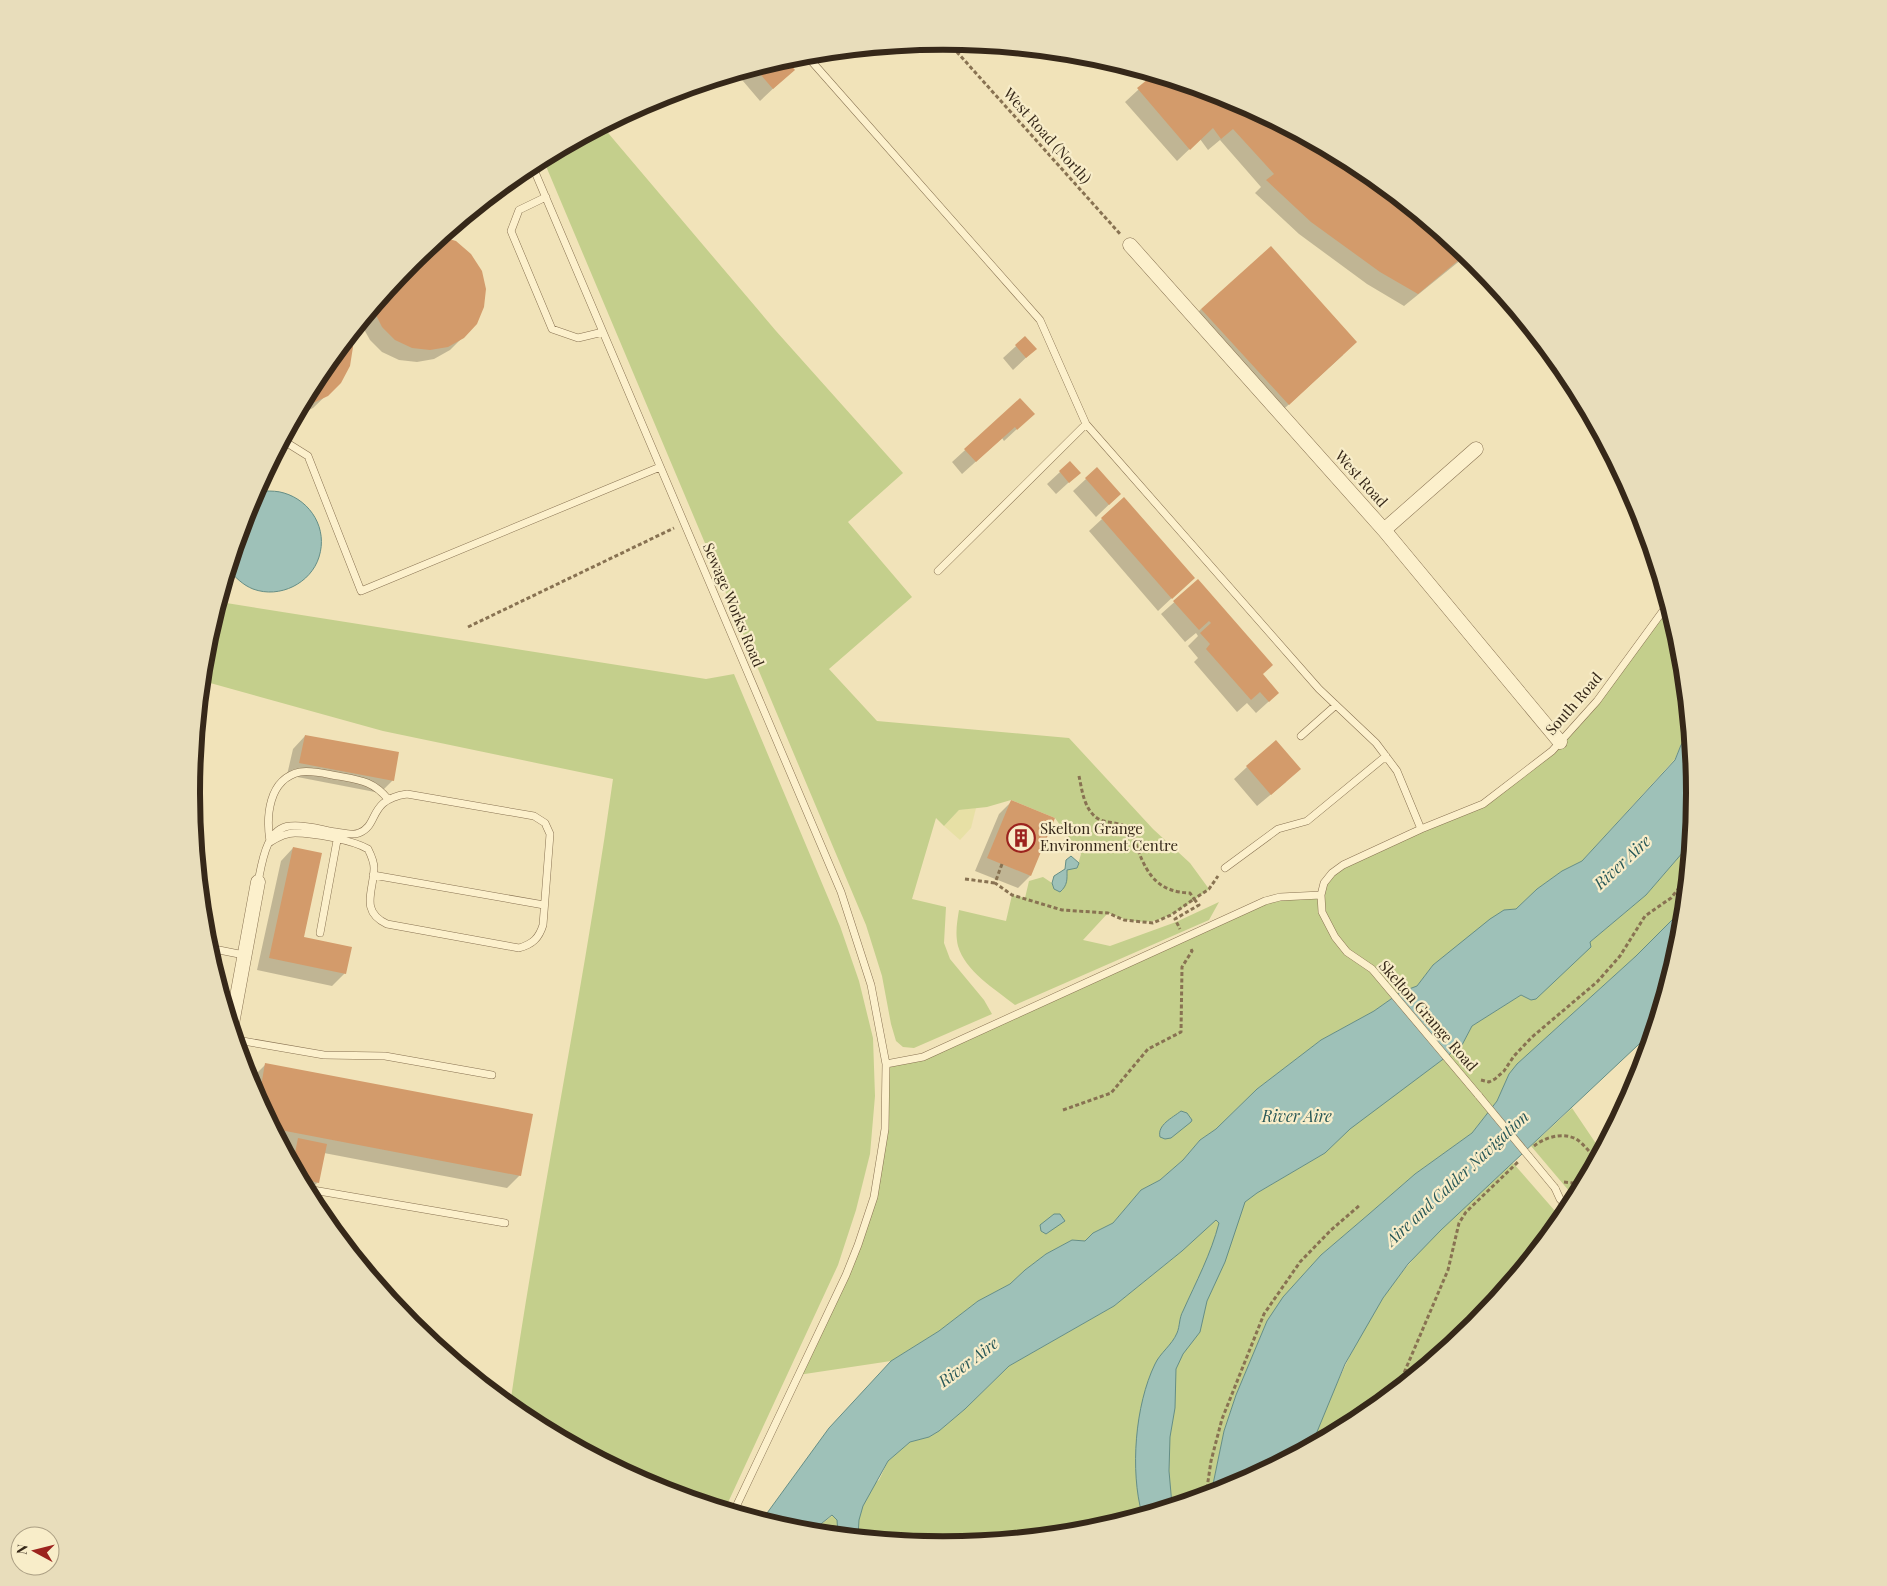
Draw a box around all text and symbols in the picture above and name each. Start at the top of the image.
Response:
street label: West Road (North) [999,83,1096,187]
street label: West Road [1330,445,1393,511]
street label: Sewage Works Road [699,539,769,670]
street label: South Road [1540,668,1606,739]
place label: Skelton Grange Environment Centre [1040,818,1178,855]
building icon: Skelton Grange Environment Centre [1006,823,1036,853]
water label: River Aire [1588,830,1655,894]
street label: Skelton Grange Road [1375,956,1483,1075]
water label: River Aire [1261,1105,1332,1126]
water label: Aire and Calder Navigation [1379,1106,1533,1251]
water label: River Aire [933,1332,1002,1392]
north arrow [10,1526,60,1576]
text: N [12,1543,32,1556]

